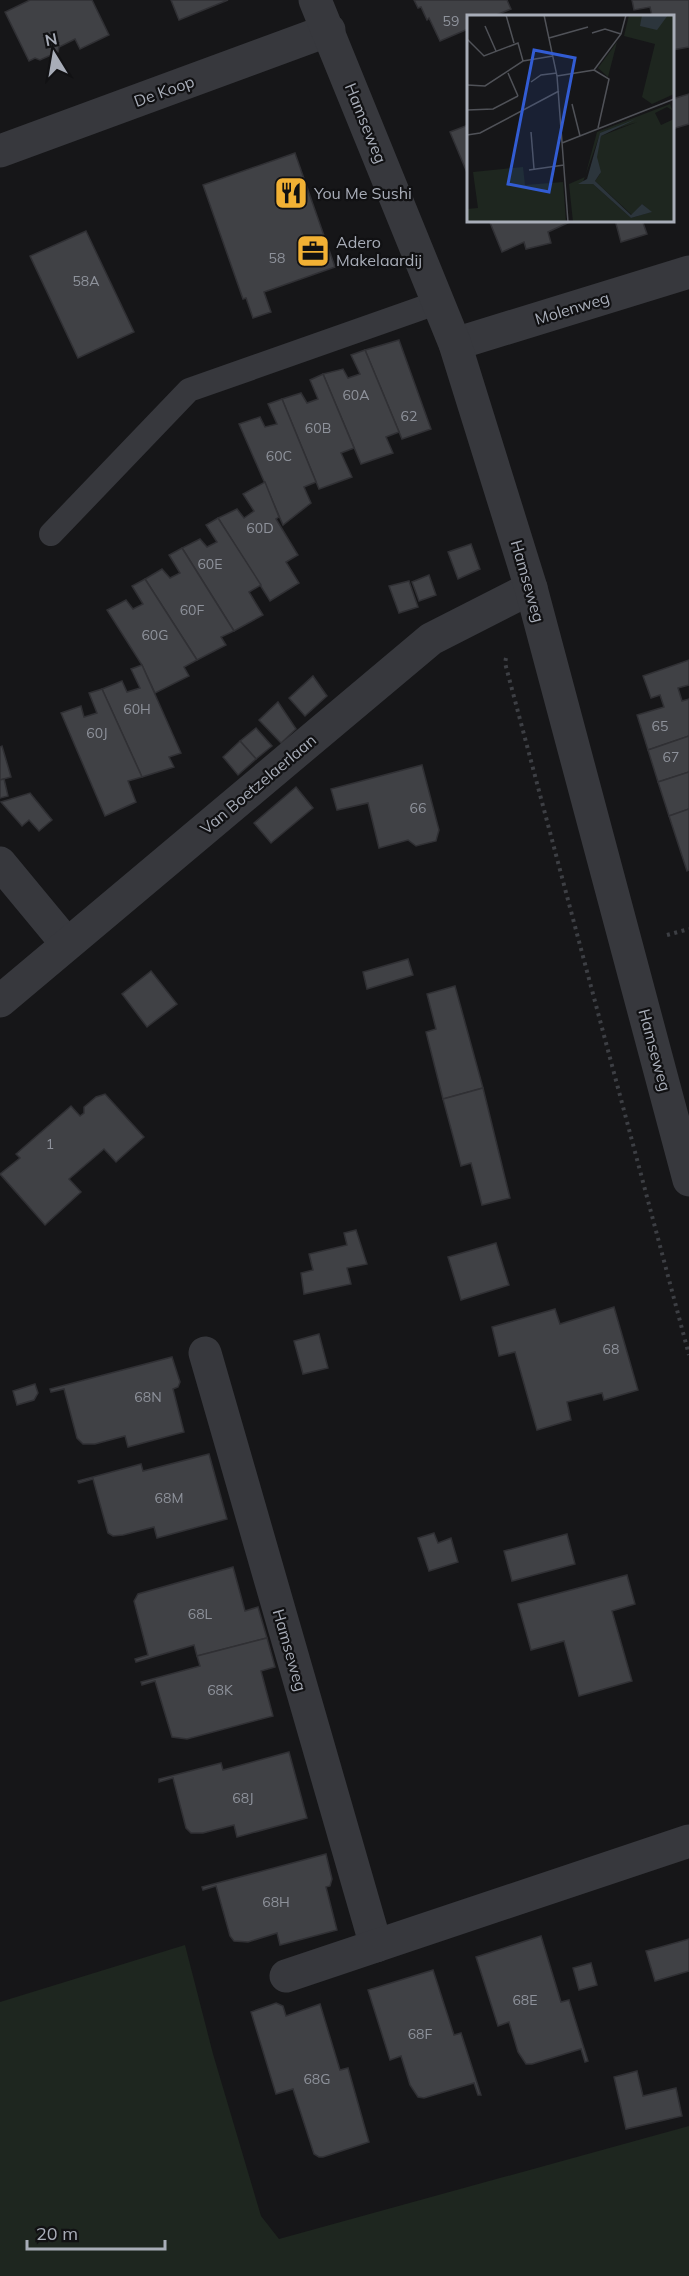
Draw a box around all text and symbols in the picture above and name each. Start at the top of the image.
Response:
house number: 59 [443,12,459,30]
inset map [467,15,674,222]
north arrow [24,24,84,84]
text: N [43,28,59,50]
street label: De Koop [131,71,197,111]
street label: Hamseweg [341,80,391,166]
restaurant icon: You Me Sushi [273,175,309,211]
place label: You Me Sushi [313,183,412,203]
place label: Adero Makelaardij [336,232,422,270]
office icon: Adero Makelaardij [295,233,331,269]
house number: 58 [269,249,285,267]
house number: 58A [72,272,100,290]
street label: Molenweg [532,287,612,329]
house number: 60A [342,386,370,404]
house number: 62 [401,407,417,425]
house number: 60B [305,419,331,437]
house number: 60C [266,447,292,465]
house number: 60D [246,519,274,537]
street label: Hamseweg [507,538,549,624]
house number: 60E [197,555,223,573]
house number: 60F [180,601,204,619]
house number: 60G [141,626,169,644]
house number: 60H [123,700,151,718]
house number: 65 [652,717,668,735]
house number: 60J [86,724,108,742]
street label: Van Boetzelaerlaan [196,730,320,838]
house number: 67 [663,748,679,766]
house number: 66 [410,799,426,817]
street label: Hamseweg [634,1007,676,1093]
house number: 1 [46,1135,54,1153]
house number: 68 [603,1340,619,1358]
house number: 68N [134,1388,162,1406]
house number: 68M [155,1489,183,1507]
house number: 68L [188,1605,213,1623]
street label: Hamseweg [269,1607,311,1693]
house number: 68K [207,1681,234,1699]
house number: 68J [232,1789,254,1807]
house number: 68H [262,1893,290,1911]
house number: 68E [512,1991,538,2009]
house number: 68F [408,2025,432,2043]
house number: 68G [303,2070,331,2088]
scale bar [27,2213,165,2251]
text: 20 m [36,2222,78,2245]

